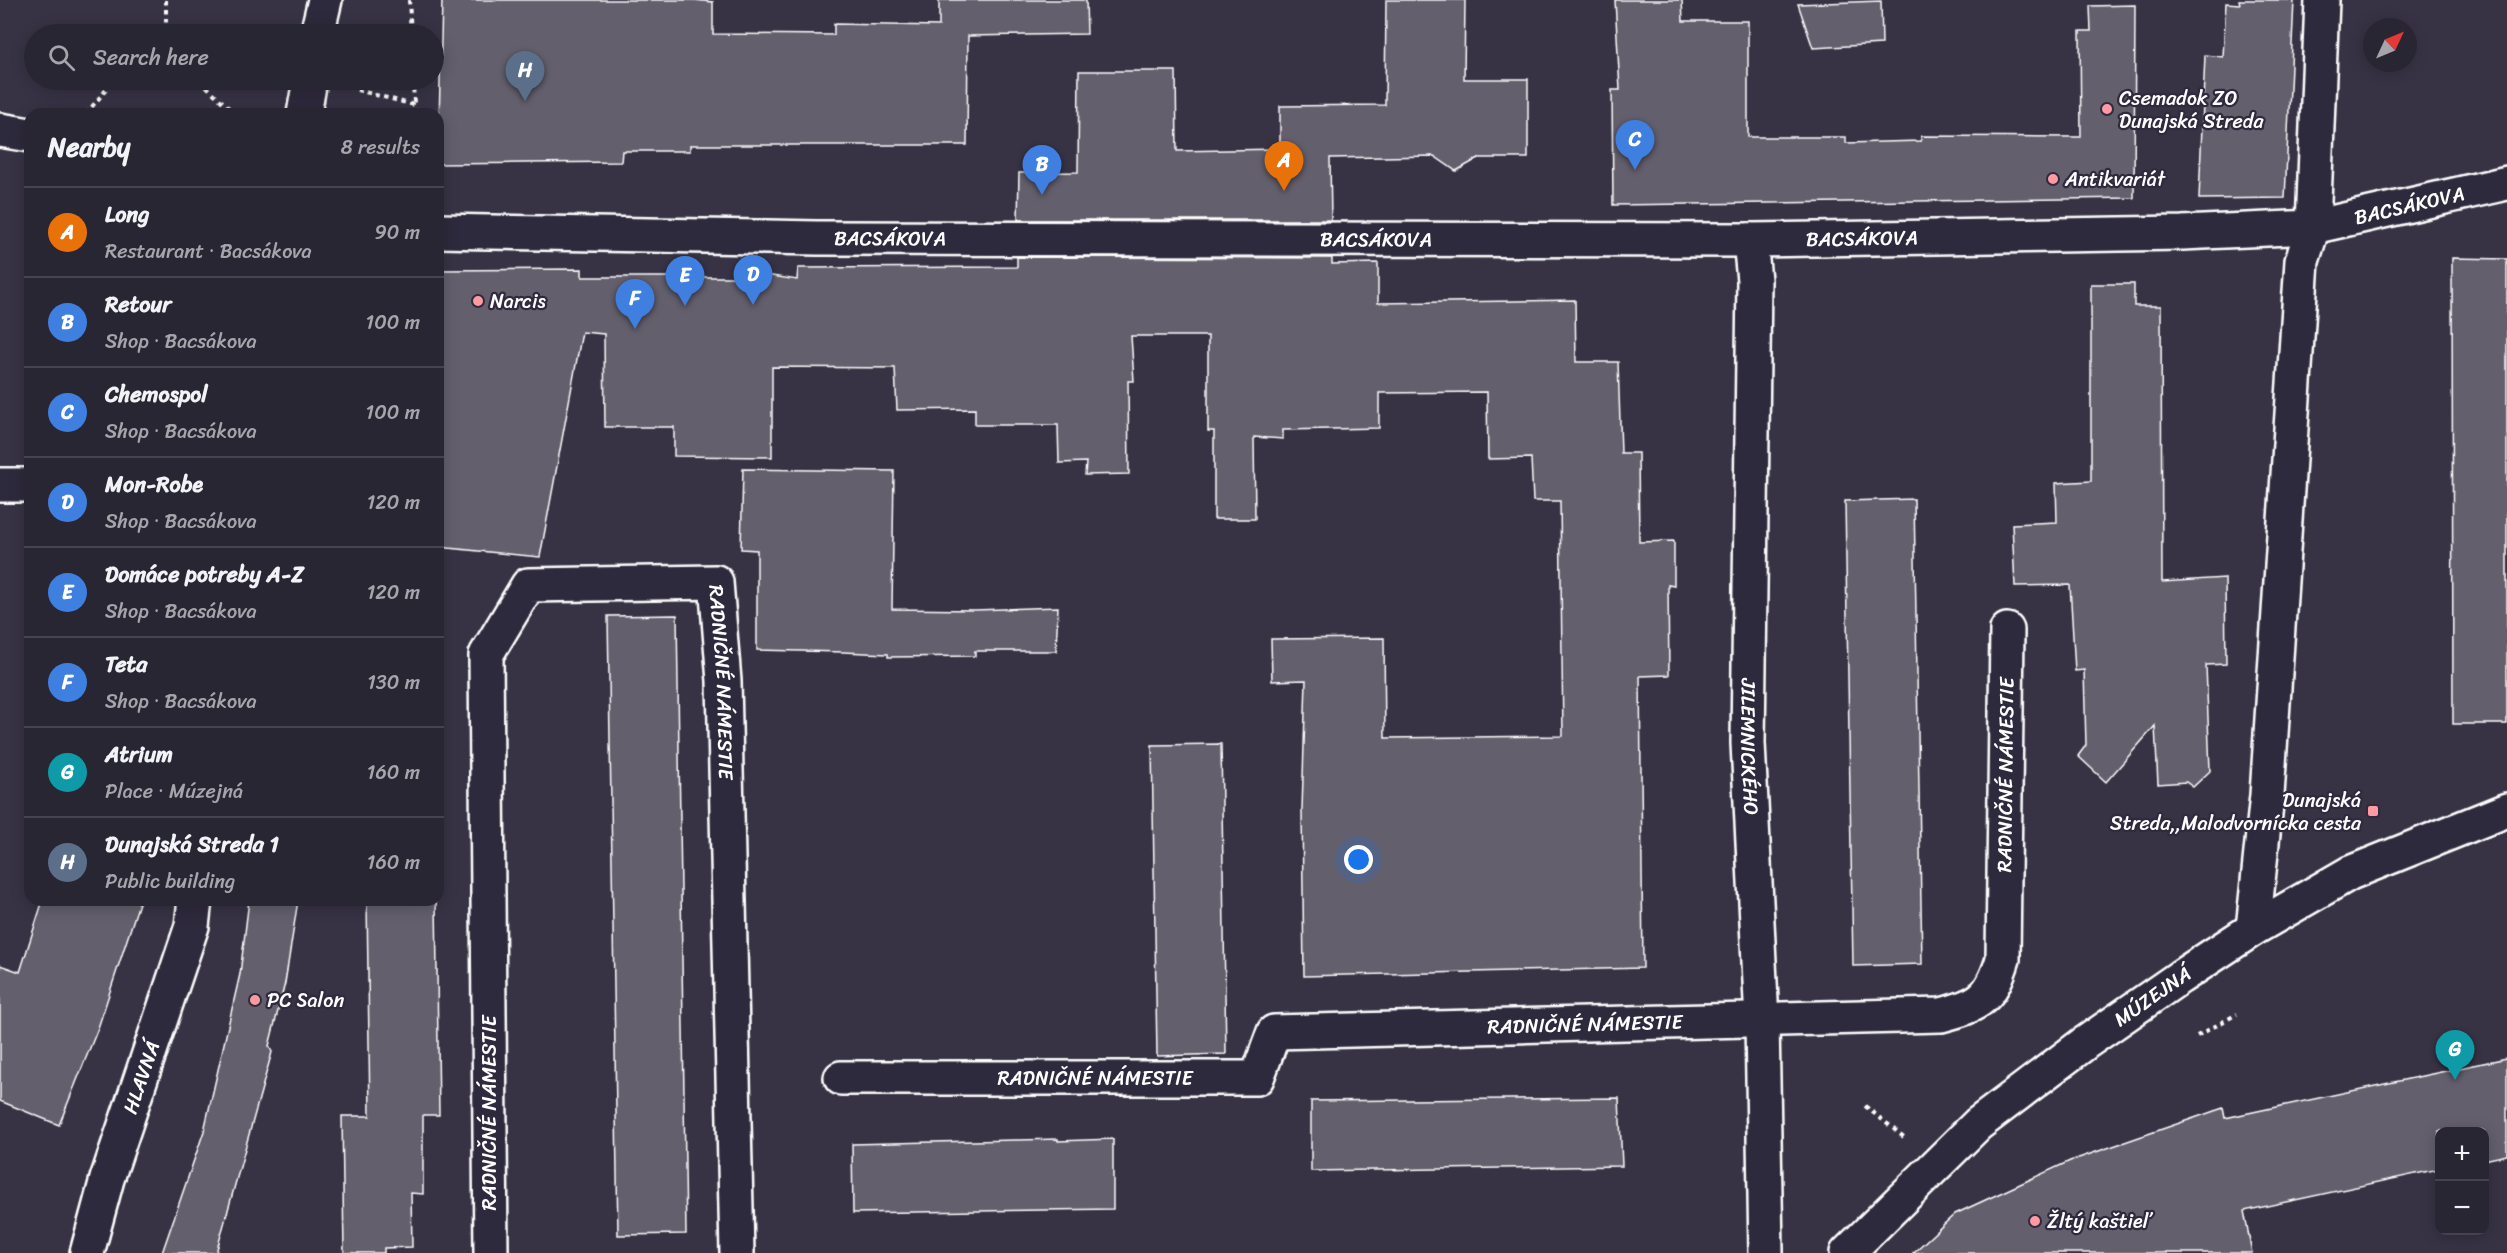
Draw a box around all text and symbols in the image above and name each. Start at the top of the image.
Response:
north arrow [2363,18,2417,72]
search box [24,24,444,90]
text: Search here [93,38,209,77]
icon: search [45,41,78,74]
pin: H [506,51,544,101]
place label: Csemadok ZO Dunajská Streda [2119,81,2264,139]
marker: Csemadok ZO Dunajská Streda [2100,102,2114,116]
pin: C [1616,120,1654,170]
text: Nearby [48,124,130,170]
text: 8 results [341,130,420,165]
pin: A [1264,142,1304,191]
pin: B [1022,146,1062,195]
place label: Antikvariát [2064,162,2166,197]
marker: Antikvariát [2046,172,2060,186]
street label: BACSÁKOVA [2351,176,2468,235]
text: Long [105,195,149,234]
text: A [61,215,74,250]
text: 90 m [375,215,420,250]
street label: BACSÁKOVA [1806,220,1918,257]
street label: BACSÁKOVA [834,221,946,256]
street label: BACSÁKOVA [1320,222,1432,257]
text: Restaurant · Bacsákova [105,234,312,269]
pin: E [666,256,704,306]
pin: D [734,256,772,305]
pin: F [616,280,654,329]
place label: Narcis [490,284,547,319]
text: Retour [105,285,171,324]
marker: Narcis [471,294,485,308]
text: B [61,305,74,340]
text: 100 m [366,305,420,340]
text: Shop · Bacsákova [105,324,257,359]
text: Chemospol [105,375,207,414]
text: C [61,395,74,430]
text: 100 m [366,395,420,430]
text: Shop · Bacsákova [105,414,257,449]
text: Mon-Robe [105,465,203,504]
text: D [62,485,73,520]
text: 120 m [367,485,420,520]
text: Shop · Bacsákova [105,504,257,539]
text: Domáce potreby A-Z [105,555,304,594]
text: E [62,575,73,610]
text: 120 m [367,575,420,610]
street label: RADNIČNÉ NÁMESTIE [699,583,744,782]
text: Shop · Bacsákova [105,594,257,629]
text: Teta [105,645,147,684]
text: F [62,665,73,700]
text: 130 m [367,665,420,700]
street label: RADNIČNÉ NÁMESTIE [1987,675,2024,873]
street label: JILEMNICKÉHO [1730,677,1769,816]
text: Shop · Bacsákova [105,684,257,719]
text: Atrium [105,735,173,774]
text: G [61,755,74,790]
text: 160 m [367,755,420,790]
text: Place · Múzejná [105,774,243,809]
place label: Dunajská Streda,,Malodvornícka cesta [2110,783,2362,841]
marker: Dunajská Streda,,Malodvornícka cesta [2366,804,2380,818]
text: Dunajská Streda 1 [105,825,279,864]
text: H [60,845,75,880]
text: 160 m [367,845,420,880]
your location [1344,845,1373,874]
text: Public building [105,864,235,899]
street label: MÚZEJNÁ [2106,955,2201,1036]
place label: PC Salon [267,983,344,1018]
marker: PC Salon [248,993,262,1007]
street label: RADNIČNÉ NÁMESTIE [1487,1004,1685,1044]
street label: RADNIČNÉ NÁMESTIE [472,1014,507,1210]
pin: G [2436,1030,2474,1080]
street label: HLAVNÁ [113,1033,171,1119]
street label: RADNIČNÉ NÁMESTIE [997,1061,1194,1096]
map controls [2435,1127,2489,1235]
button: + [2435,1127,2489,1181]
button: − [2435,1181,2489,1235]
place label: Žltý kaštieľ [2047,1204,2154,1239]
marker: Žltý kaštieľ [2028,1214,2042,1228]

